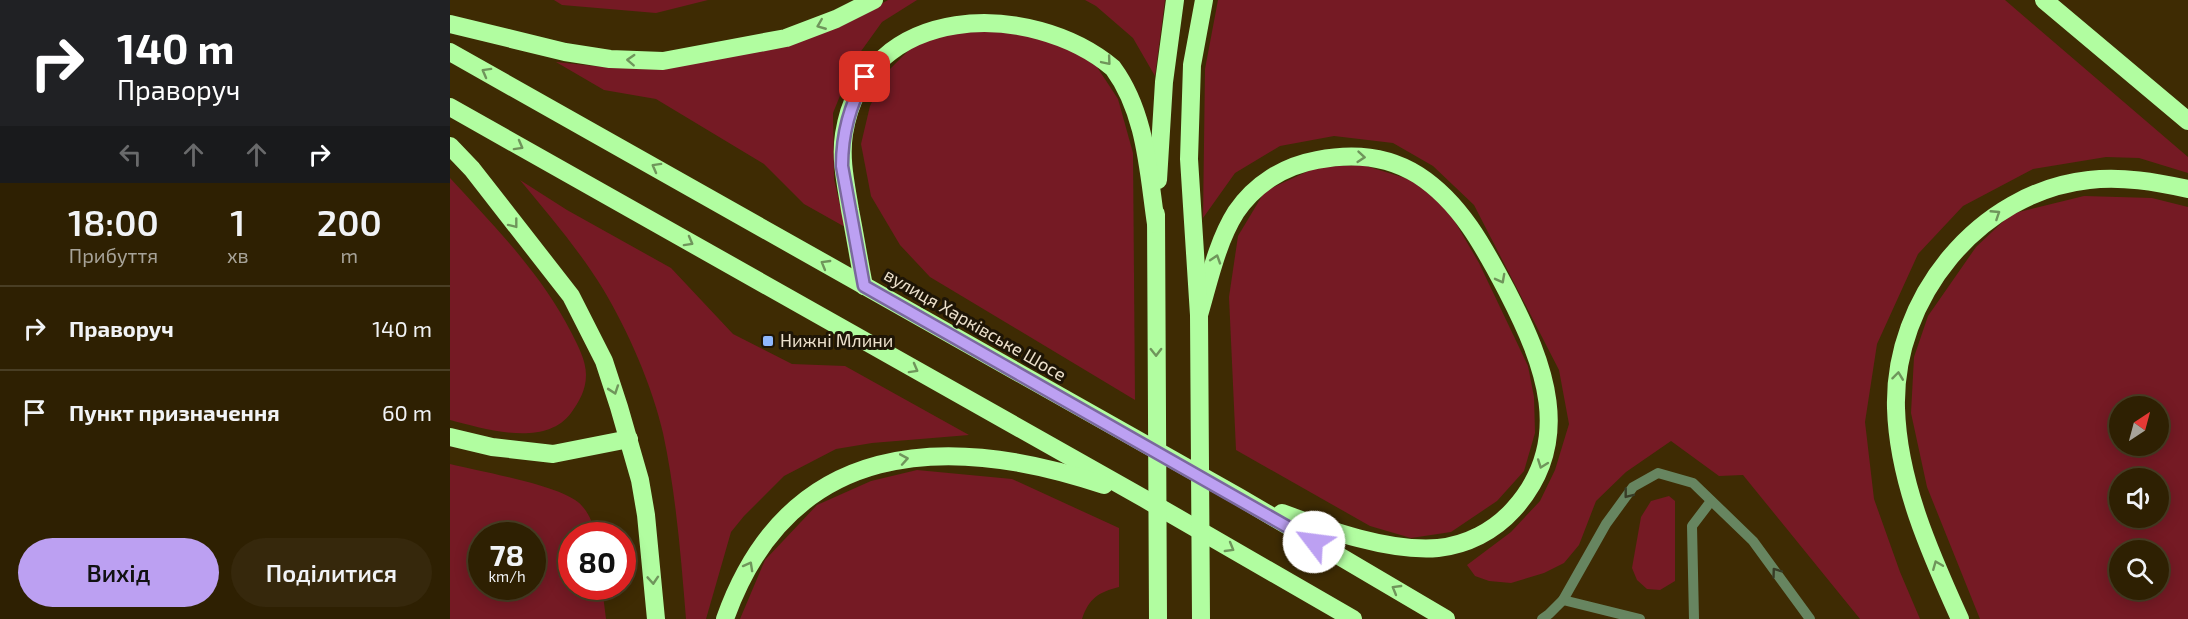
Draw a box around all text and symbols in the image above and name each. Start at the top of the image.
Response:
one-way arrow [817,18,828,30]
text: 140 m [117,22,234,72]
icon: right [18,24,96,102]
pin [839,51,890,102]
one-way arrow [626,53,635,66]
one-way arrow [1099,54,1110,65]
icon: arrive [848,60,881,93]
one-way arrow [481,68,492,79]
text: Праворуч [117,73,240,105]
icon: left [114,138,147,171]
icon: ahead [177,138,210,171]
icon: ahead [240,138,273,171]
icon: right [303,138,336,171]
one-way arrow [513,139,523,150]
one-way arrow [1357,150,1366,163]
one-way arrow [652,163,662,174]
text: 18:00 [68,200,159,243]
text: 1 [230,200,245,243]
text: 200 [317,200,382,243]
one-way arrow [1989,210,2000,221]
one-way arrow [507,217,518,228]
one-way arrow [683,235,693,246]
text: Прибуття [69,243,158,267]
text: хв [227,243,249,267]
text: m [341,243,358,267]
one-way arrow [1209,254,1222,265]
one-way arrow [821,260,831,271]
street label: вулиця Харківське Шосе [881,263,1070,385]
one-way arrow [1494,273,1505,284]
icon: right [18,312,51,345]
text: Праворуч [69,315,174,341]
text: 140 m [372,315,432,341]
place label: Нижні Млини [780,329,893,351]
marker: Нижні Млини [761,334,775,348]
one-way arrow [1150,347,1162,356]
one-way arrow [907,362,918,373]
one-way arrow [1891,372,1903,381]
one-way arrow [606,384,619,394]
icon: arrive [18,396,51,429]
north arrow [2109,396,2169,456]
map controls [2109,396,2169,600]
text: Пункт призначення [69,399,280,425]
text: 60 m [382,399,432,425]
one-way arrow [899,454,909,466]
one-way arrow [1537,458,1550,468]
button: sound [2109,468,2169,528]
one-way arrow [1624,487,1635,498]
position arrow [1282,510,1346,574]
speed limit sign: 80 [558,522,636,600]
text: 78 [490,536,524,572]
button: Вихід [18,538,219,607]
button: Поділитися [231,538,432,607]
one-way arrow [1224,540,1234,552]
button: search [2109,540,2169,600]
one-way arrow [1932,561,1944,572]
one-way arrow [742,562,753,572]
text: km/h [488,567,526,585]
one-way arrow [1772,567,1783,578]
one-way arrow [647,575,660,584]
one-way arrow [1392,585,1402,597]

